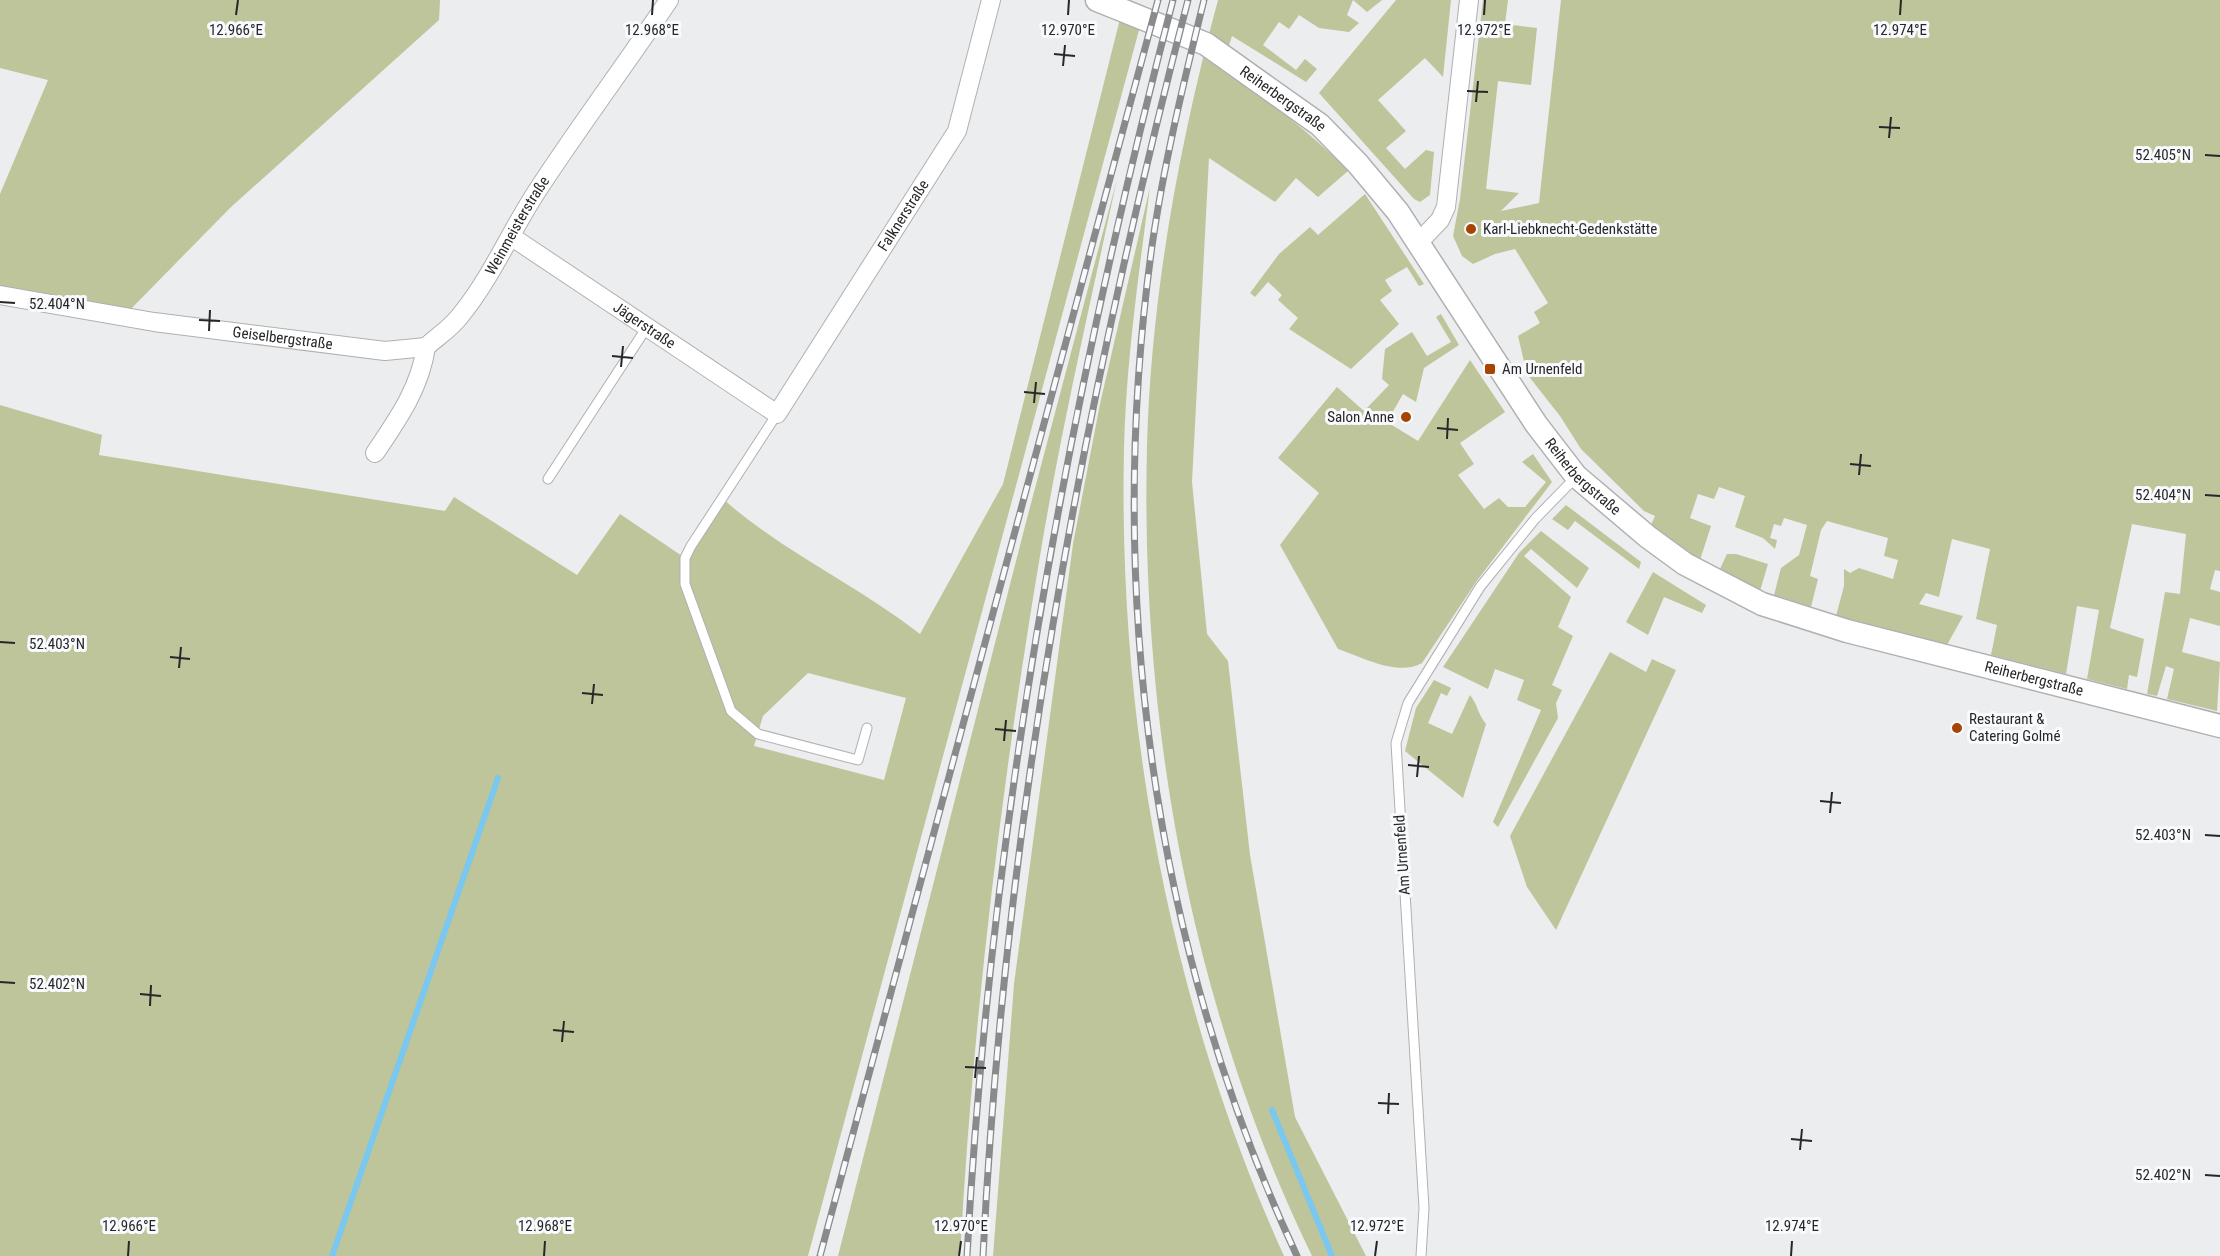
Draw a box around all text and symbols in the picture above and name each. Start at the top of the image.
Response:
text: 12.966°E [209,21,263,39]
text: 12.968°E [625,21,679,39]
text: 12.970°E [1041,21,1095,39]
text: 12.972°E [1457,21,1511,39]
text: 12.974°E [1873,21,1927,39]
street label: Reiherbergstraße [1237,62,1330,135]
text: 52.405°N [2135,146,2191,164]
street label: Weinmeisterstraße [481,173,553,278]
street label: Falknerstraße [874,176,933,254]
place label: Karl-Liebknecht-Gedenkstätte [1483,220,1657,238]
marker: Karl-Liebknecht-Gedenkstätte [1464,222,1478,236]
text: 52.404°N [29,295,85,313]
street label: Jägerstraße [610,298,679,353]
street label: Geiselbergstraße [232,323,334,353]
place label: Am Urnenfeld [1502,360,1582,378]
marker: Am Urnenfeld [1483,362,1497,376]
place label: Salon Anne [1327,408,1394,426]
marker: Salon Anne [1399,410,1413,424]
street label: Reiherbergstraße [1541,434,1624,519]
text: 52.404°N [2135,486,2191,504]
text: 52.403°N [29,635,85,653]
street label: Reiherbergstraße [1983,657,2085,700]
place label: Restaurant & Catering Golmé [1969,710,2060,745]
marker: Restaurant & Catering Golmé [1950,721,1964,735]
street label: Am Urnenfeld [1390,814,1414,896]
text: 52.403°N [2135,826,2191,844]
text: 52.402°N [29,975,85,993]
text: 52.402°N [2135,1166,2191,1184]
text: 12.966°E [102,1217,156,1235]
text: 12.968°E [518,1217,572,1235]
text: 12.970°E [934,1217,988,1235]
text: 12.972°E [1350,1217,1404,1235]
text: 12.974°E [1765,1217,1819,1235]

